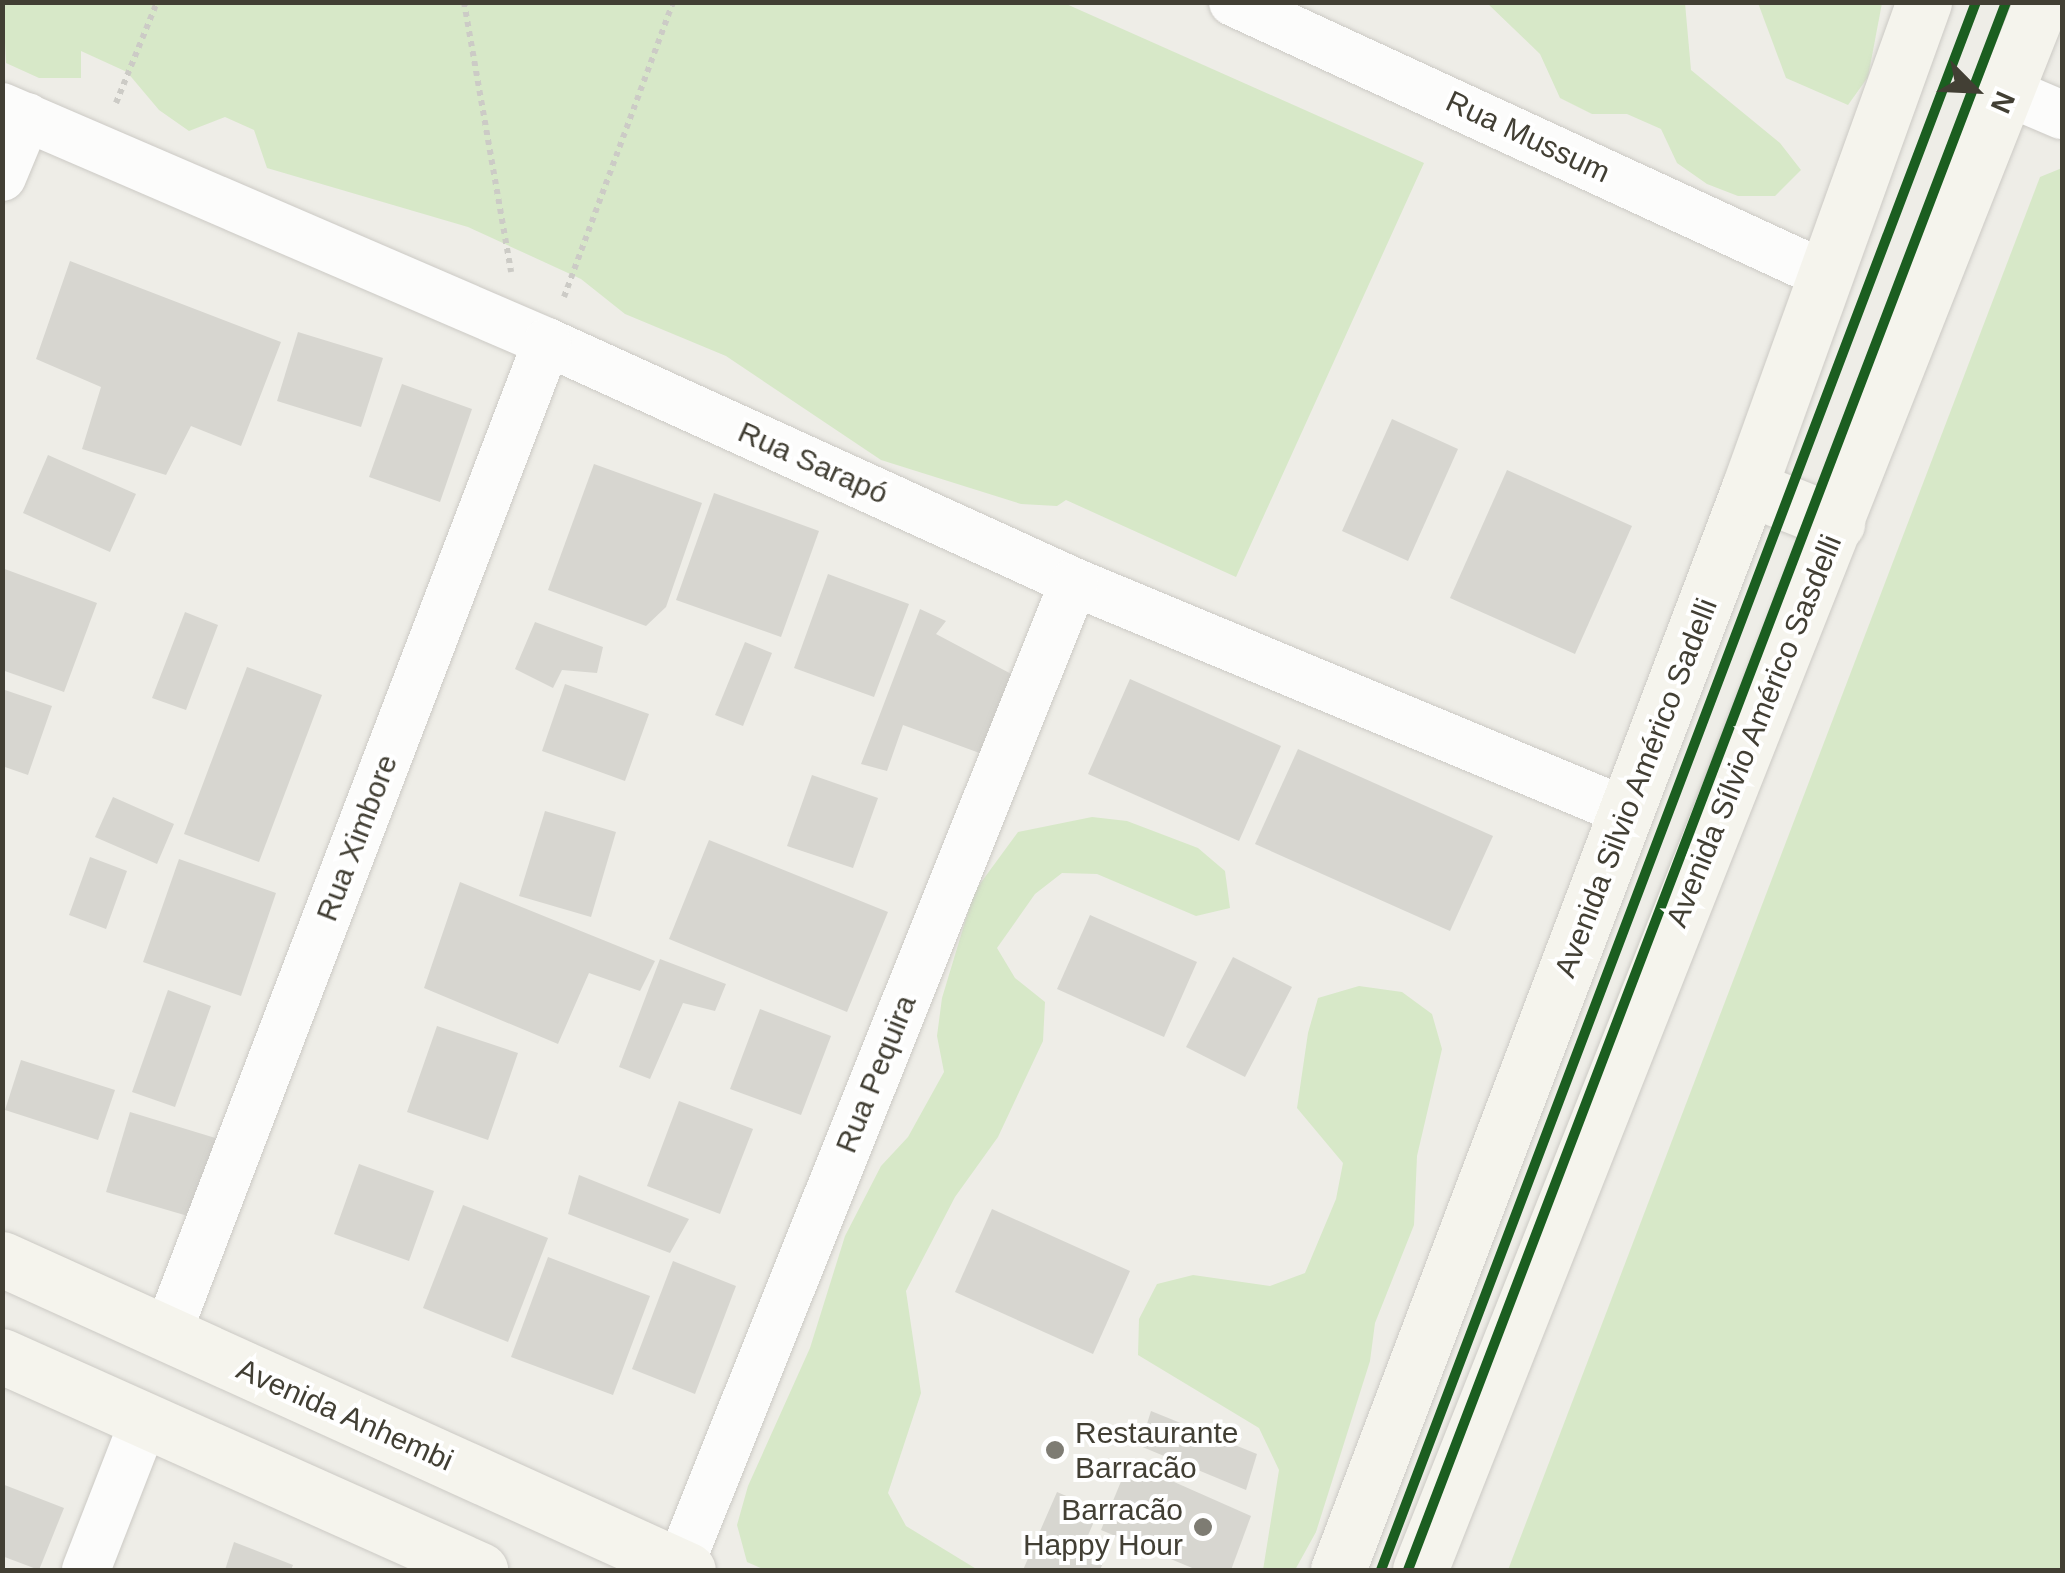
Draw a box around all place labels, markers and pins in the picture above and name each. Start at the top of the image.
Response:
place label: Restaurante Barracão [1075,1415,1238,1486]
marker: Restaurante Barracão [1044,1439,1066,1461]
place label: Barracão Happy Hour [1023,1492,1183,1562]
marker: Barracão Happy Hour [1192,1516,1214,1538]

